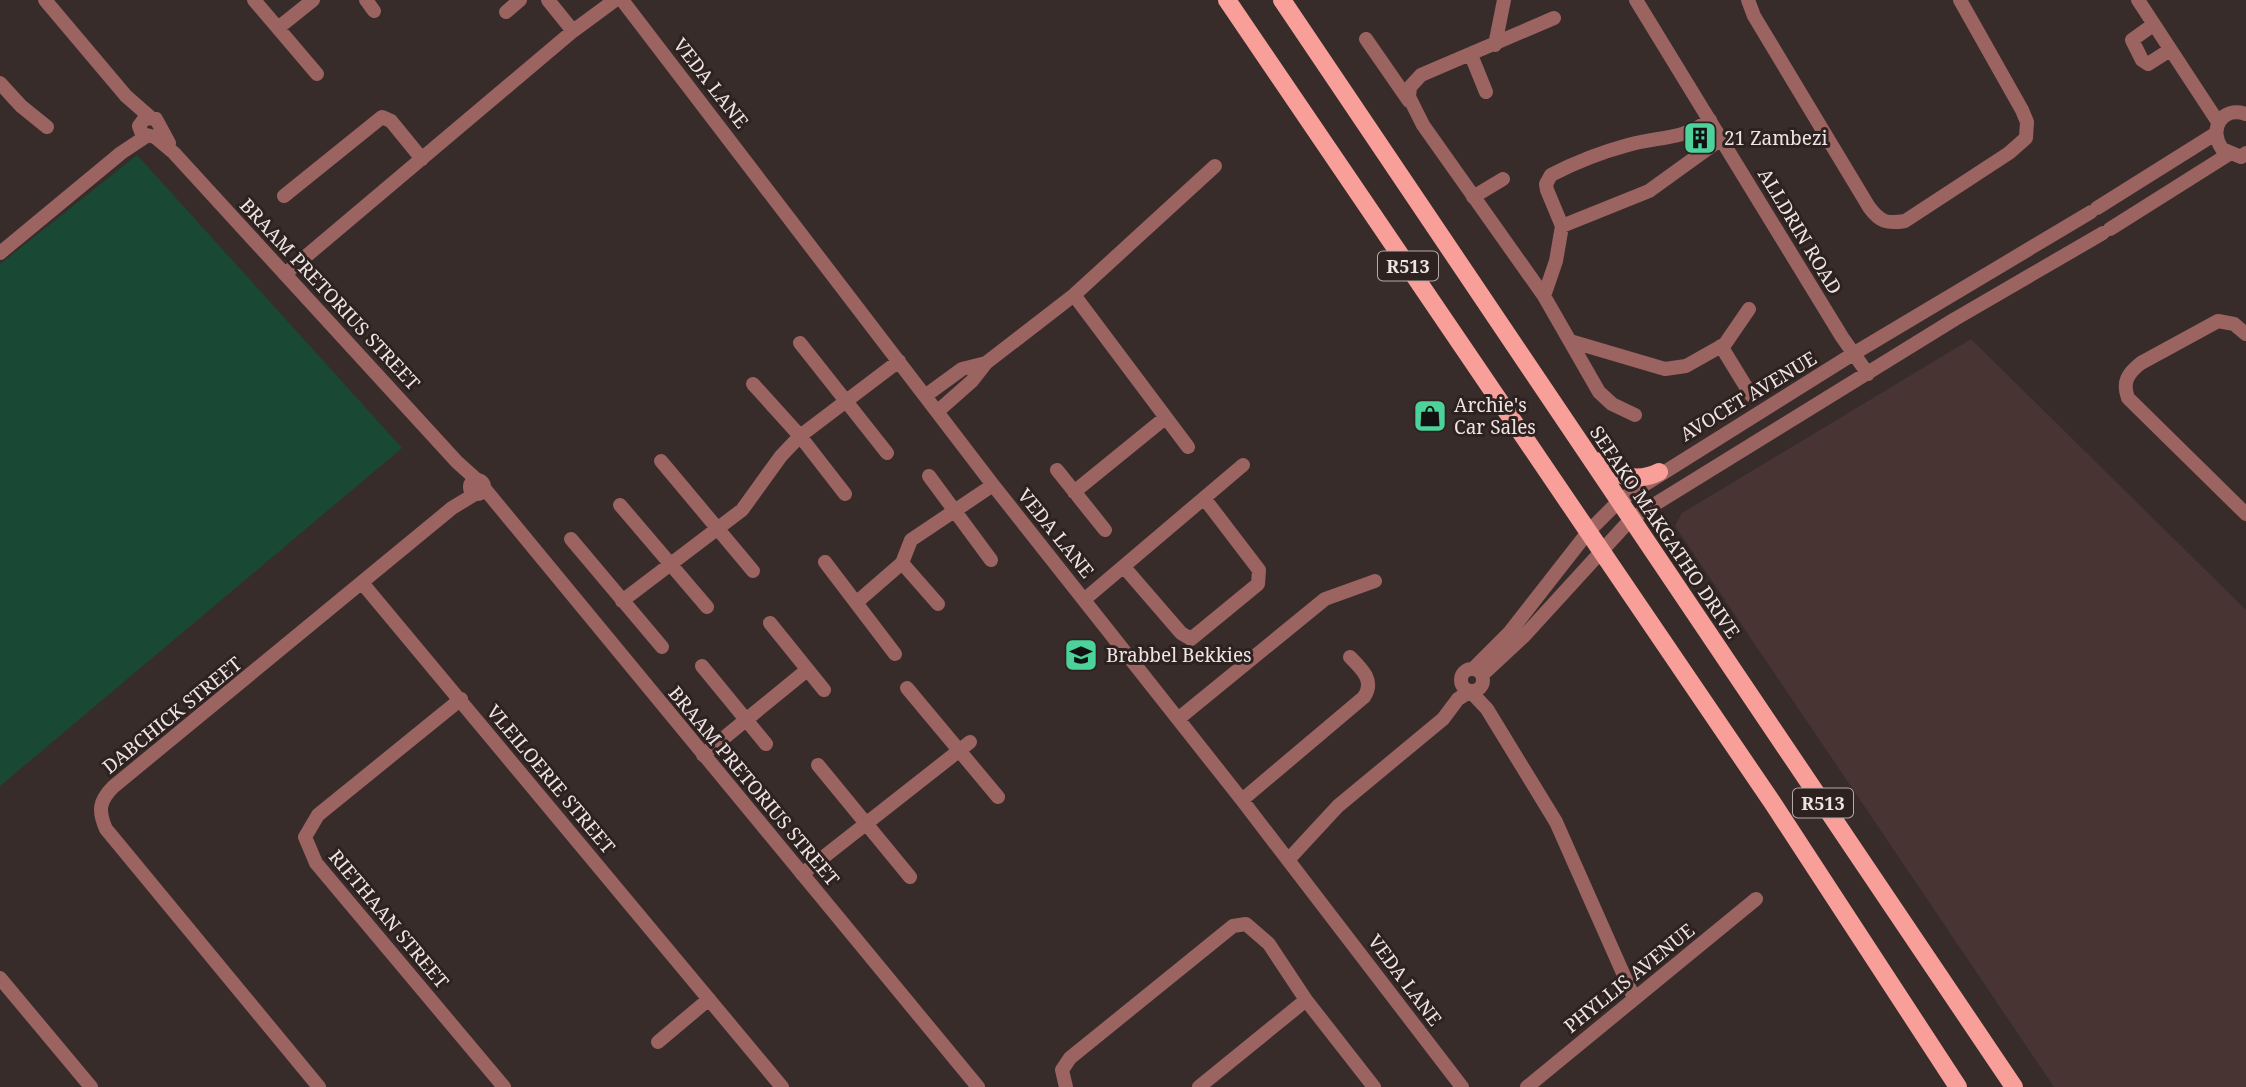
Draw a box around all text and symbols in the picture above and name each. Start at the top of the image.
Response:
street label: VEDA LANE [668,32,755,134]
building icon: 21 Zambezi [1681,119,1719,157]
place label: 21 Zambezi [1724,125,1828,151]
street label: ALLDRIN ROAD [1752,163,1848,299]
street label: BRAAM PRETORIUS STREET [234,193,426,396]
road number: R513 [1378,252,1438,280]
street label: AVOCET AVENUE [1675,345,1821,447]
place label: Archie's Car Sales [1454,392,1536,440]
shop icon: Archie's Car Sales [1411,397,1449,435]
street label: SEFAKO MAKGATHO DRIVE [1584,421,1746,643]
street label: VEDA LANE [1012,483,1100,583]
school or university icon: Brabbel Bekkies [1062,636,1100,674]
place label: Brabbel Bekkies [1106,642,1252,668]
street label: DABCHICK STREET [97,650,247,779]
street label: BRAAM PRETORIUS STREET [663,681,846,892]
street label: VLEILOERIE STREET [481,699,621,859]
road number: R513 [1793,788,1853,818]
street label: RIETHAAN STREET [323,844,455,994]
street label: PHYLLIS AVENUE [1558,917,1700,1039]
street label: VEDA LANE [1362,929,1448,1031]

